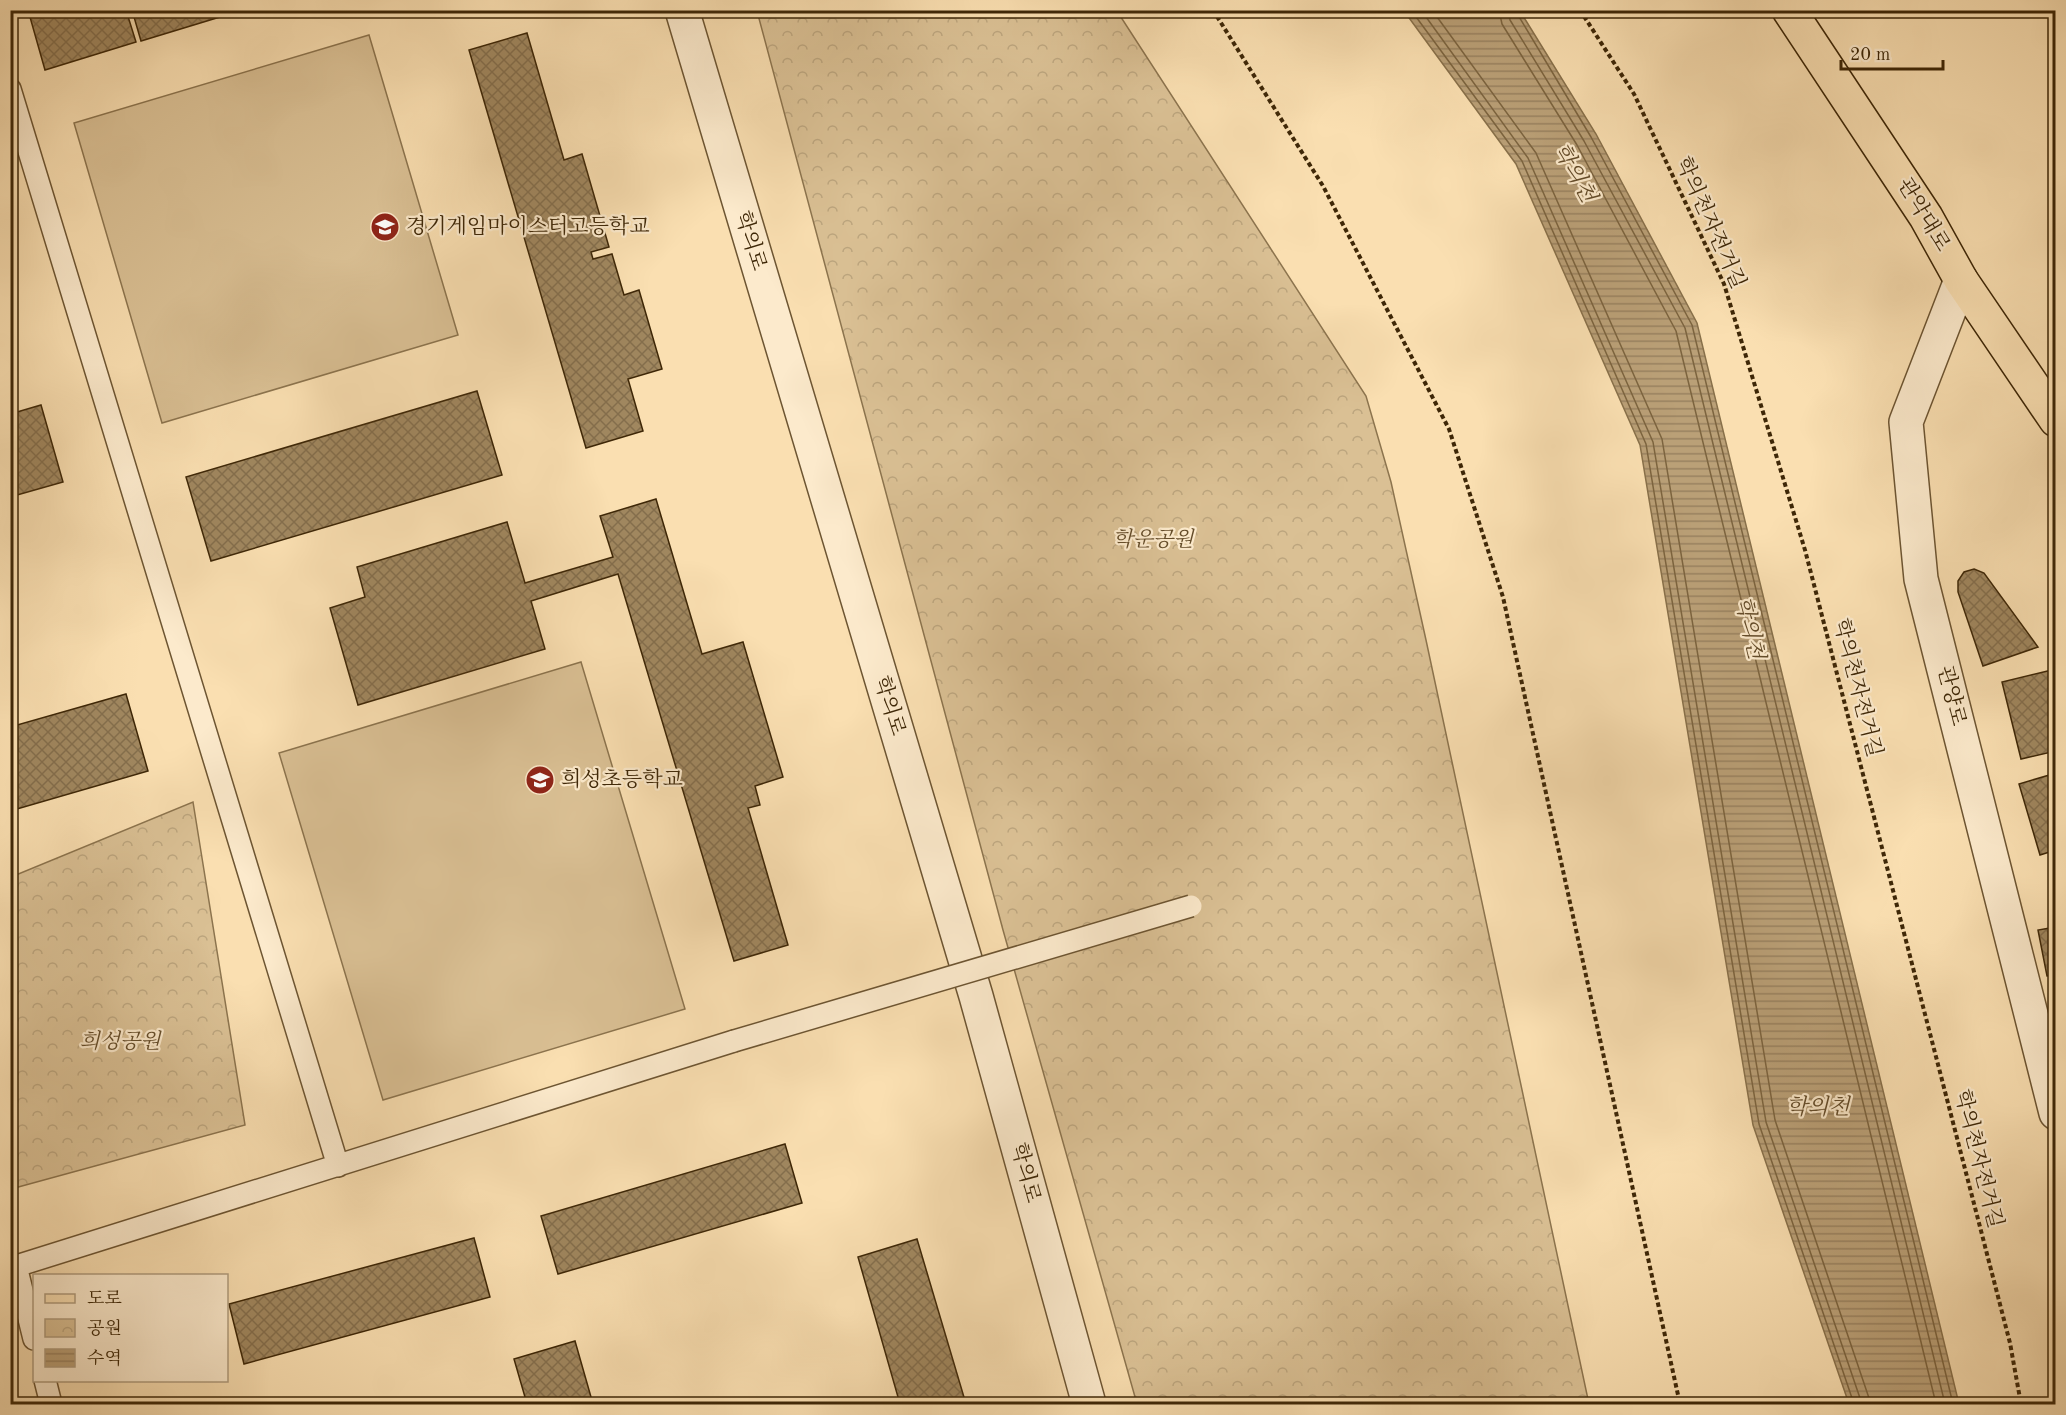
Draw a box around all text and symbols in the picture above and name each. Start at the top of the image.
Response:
scale bar [1841,33,1943,71]
text: 20 m [1850,46,1890,64]
water label: 학의천 [1549,139,1602,208]
street label: 학의천자전거길 [1672,153,1750,292]
street label: 관악대로 [1893,174,1955,255]
street label: 학의로 [731,208,771,273]
school or university icon: 경기게임마이스터고등학교 [369,211,401,243]
place label: 경기게임마이스터고등학교 [406,215,649,238]
park label: 학운공원 [1112,528,1195,551]
water label: 학의천 [1731,594,1769,663]
street label: 학의천자전거길 [1830,616,1886,759]
street label: 관양로 [1933,663,1970,728]
street label: 학의로 [870,673,910,738]
school or university icon: 희성초등학교 [524,764,556,796]
place label: 희성초등학교 [561,768,683,791]
park label: 희성공원 [79,1030,162,1053]
street label: 학의천자전거길 [1951,1087,2007,1230]
water label: 학의천 [1786,1095,1852,1119]
street label: 학의로 [1007,1140,1045,1205]
legend [33,1274,228,1382]
text: 도로 [87,1290,122,1308]
text: 공원 [87,1319,122,1338]
text: 수역 [87,1349,122,1368]

